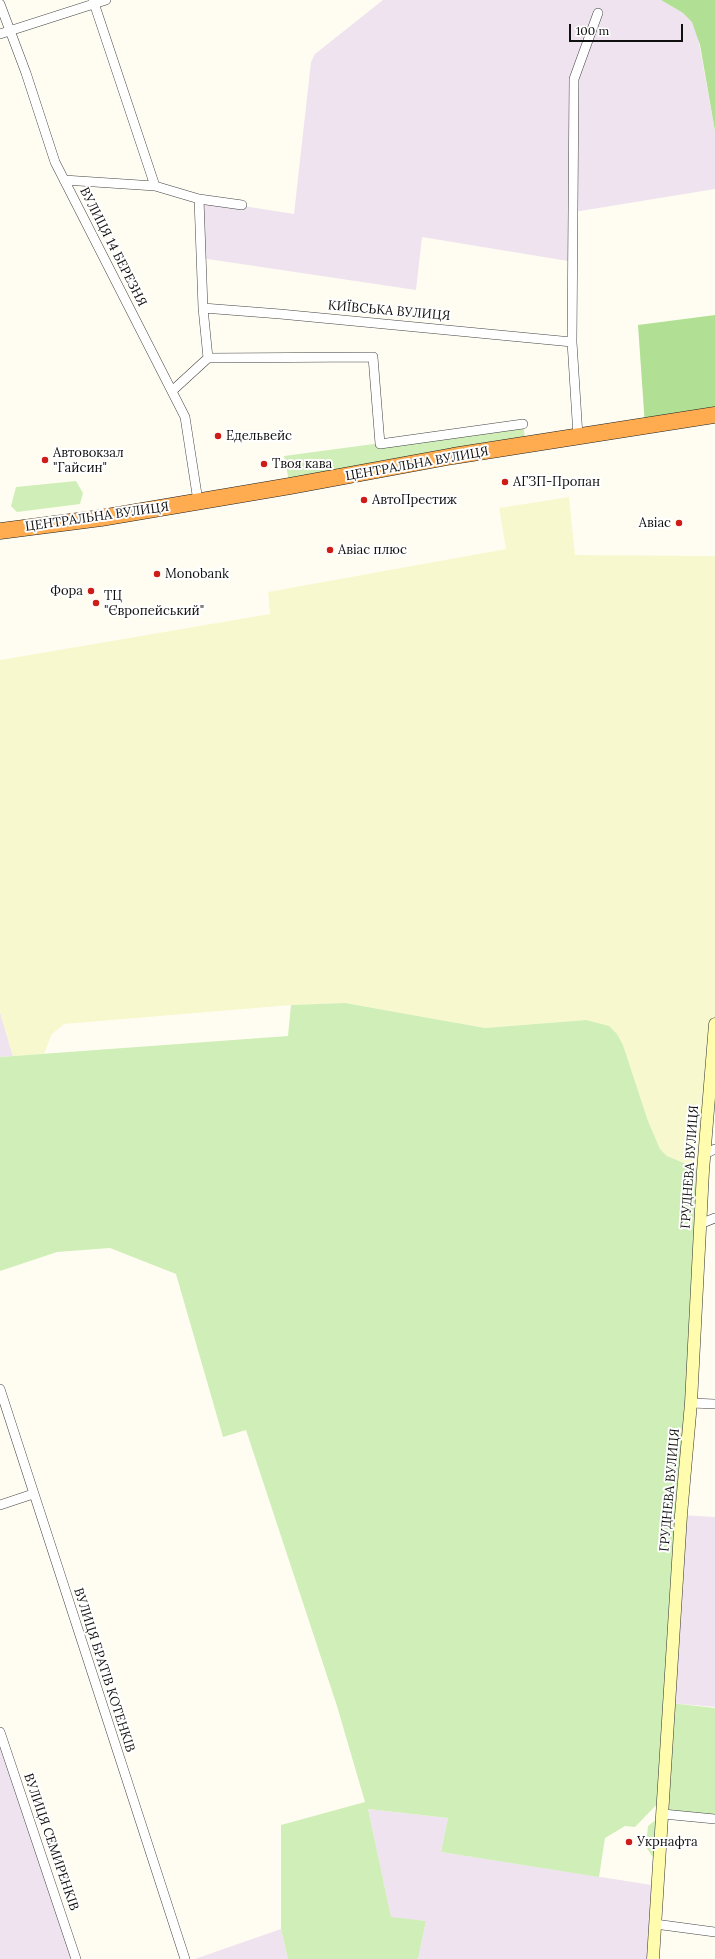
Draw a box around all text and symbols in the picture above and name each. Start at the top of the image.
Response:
scale bar [571,16,685,42]
text: 100 m [576,23,609,38]
street label: ВУЛИЦЯ 14 БЕРЕЗНЯ [76,185,150,309]
street label: КИЇВСЬКА ВУЛИЦЯ [327,298,451,324]
place label: Едельвейс [226,428,292,444]
marker: Едельвейс [213,431,223,441]
street label: ЦЕНТРАЛЬНА ВУЛИЦЯ [344,444,490,484]
place label: Автовокзал "Гайсин" [53,445,124,476]
marker: Автовокзал "Гайсин" [40,455,50,465]
place label: Твоя кава [272,456,332,472]
marker: Твоя кава [259,459,269,469]
place label: АГЗП-Пропан [513,474,600,490]
marker: АГЗП-Пропан [500,477,510,487]
place label: АвтоПрестиж [372,492,457,508]
marker: АвтоПрестиж [359,495,369,505]
street label: ЦЕНТРАЛЬНА ВУЛИЦЯ [24,499,170,535]
place label: Авіас [639,515,671,531]
marker: Авіас [674,518,684,528]
place label: Авіас плюс [338,542,407,558]
marker: Авіас плюс [325,545,335,555]
place label: Monobank [165,566,229,582]
marker: Monobank [152,569,162,579]
place label: Фора [50,583,83,599]
marker: Фора [86,586,96,596]
place label: ТЦ "Європейський" [104,588,204,619]
marker: ТЦ "Європейський" [91,598,101,608]
street label: ГРУДНЕВА ВУЛИЦЯ [678,1105,702,1229]
street label: ГРУДНЕВА ВУЛИЦЯ [657,1428,683,1552]
street label: ВУЛИЦЯ БРАТІВ КОТЕНКІВ [70,1586,138,1754]
street label: ВУЛИЦЯ СЕМИРЕНКІВ [20,1771,82,1913]
place label: Укрнафта [637,1834,698,1850]
marker: Укрнафта [624,1837,634,1847]

